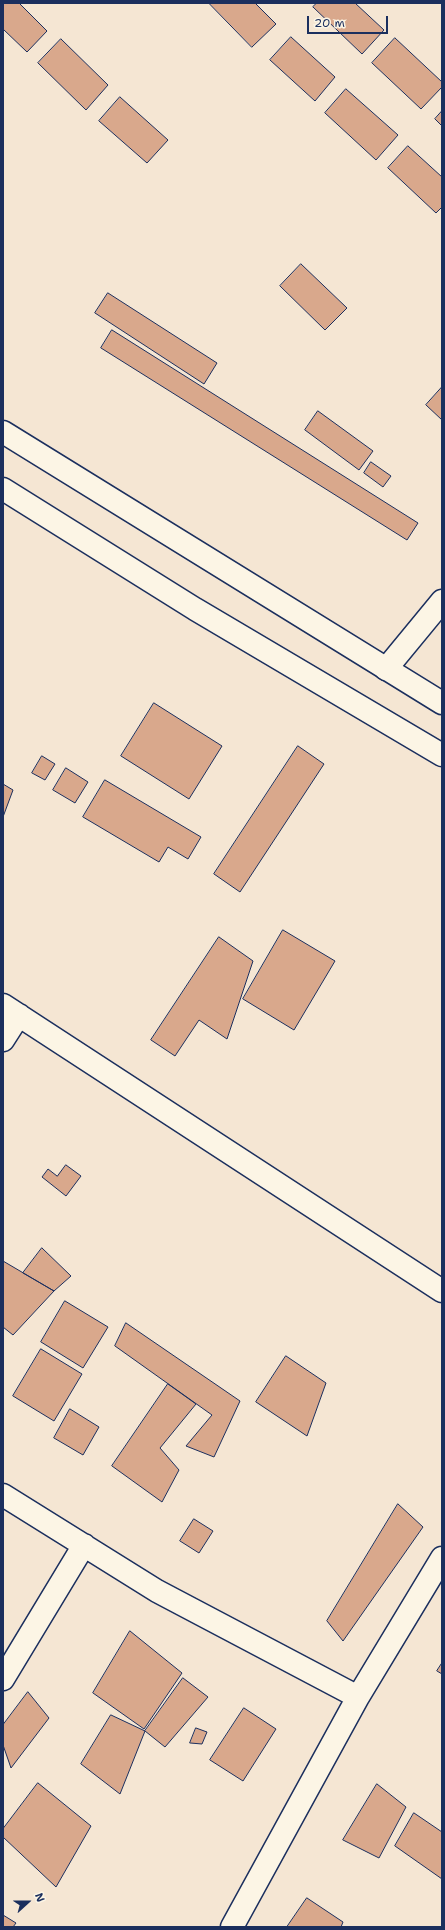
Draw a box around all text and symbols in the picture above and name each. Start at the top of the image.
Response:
scale bar [309,8,390,34]
text: 20 m [314,15,345,31]
north arrow [8,1882,48,1922]
text: N [31,1891,48,1904]

